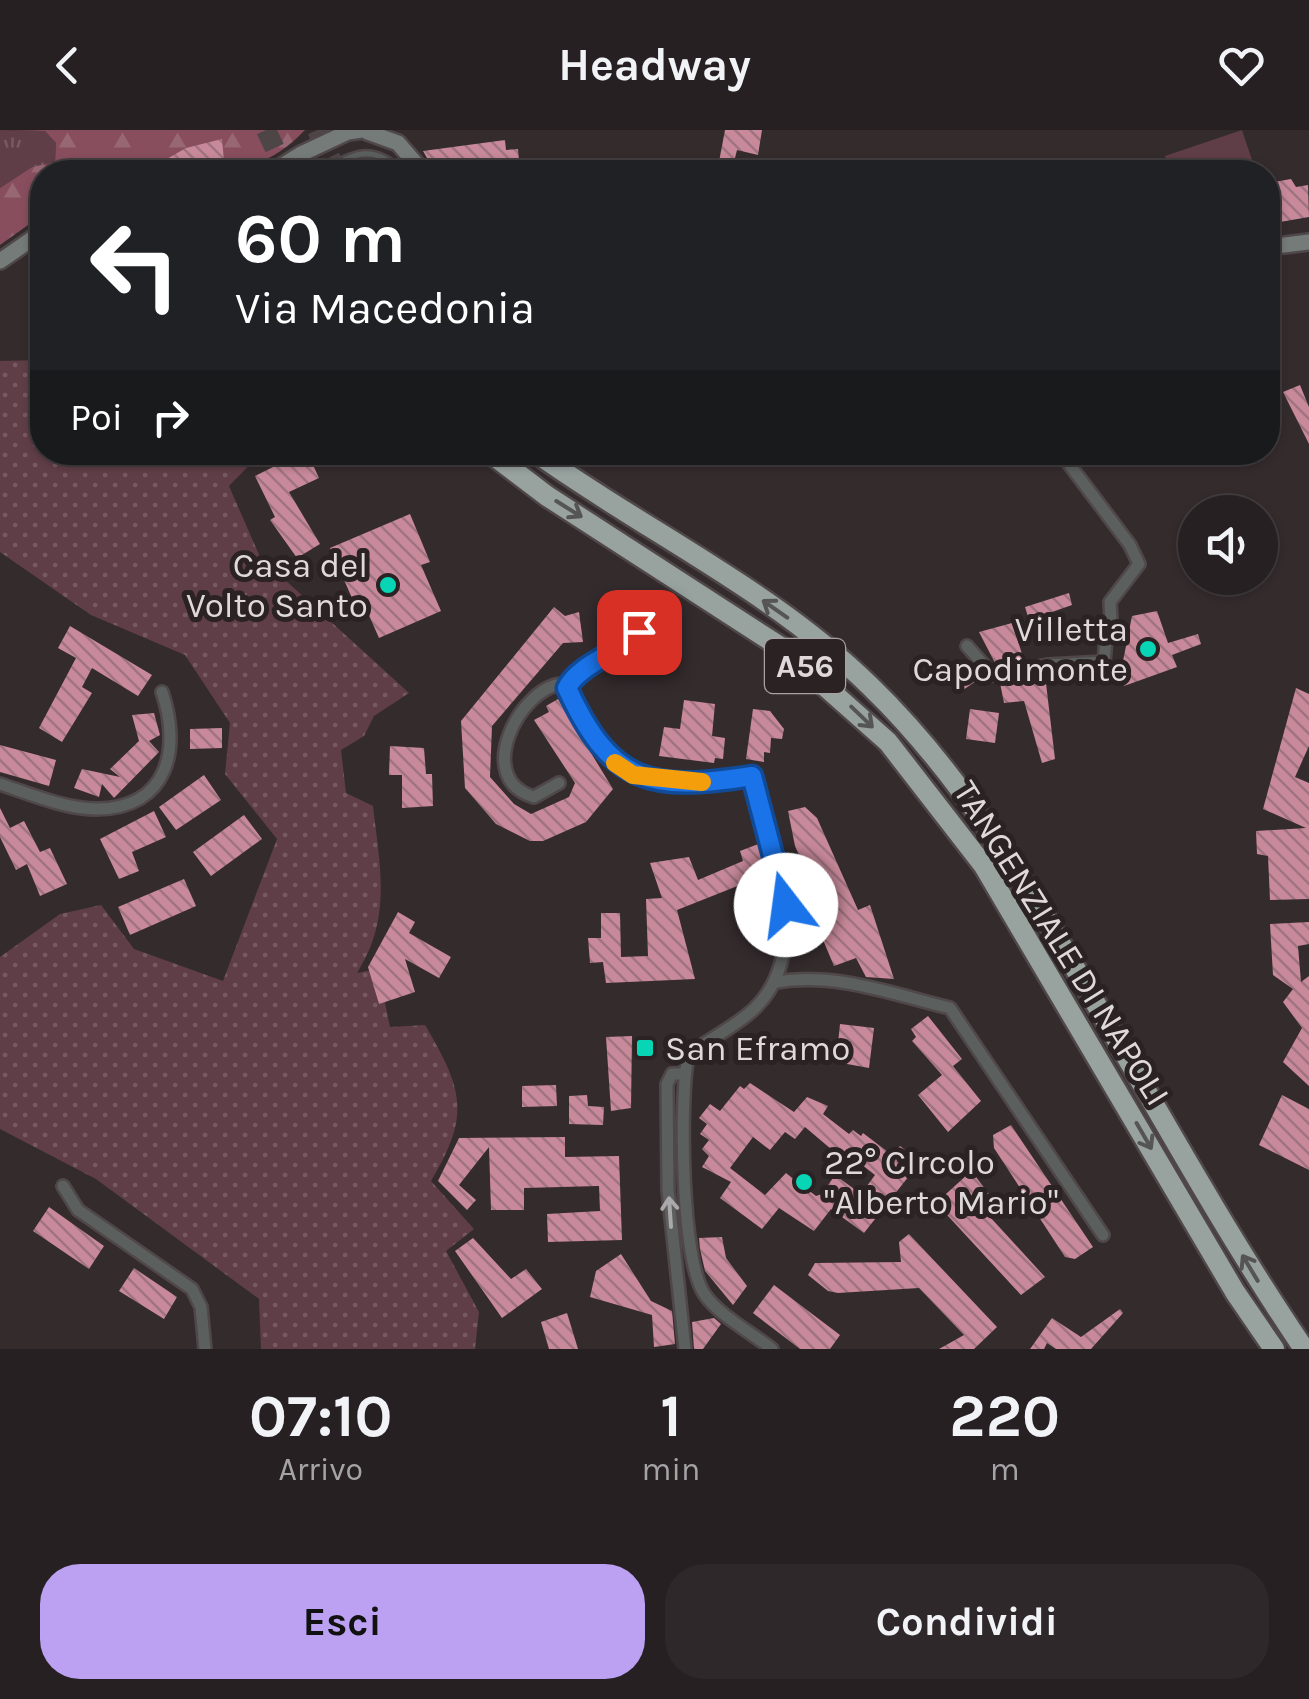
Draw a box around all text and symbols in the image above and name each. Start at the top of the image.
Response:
icon: back [40,38,95,93]
icon: heart [1214,38,1269,93]
text: Headway [558,39,751,91]
text: 60 m [235,198,406,280]
icon: left [70,200,200,330]
text: Via Macedonia [235,282,535,334]
icon: right [143,390,198,445]
text: Poi [70,395,123,440]
map controls [1178,495,1278,595]
button: sound [1178,495,1278,595]
one-way arrow [554,499,582,519]
place label: Casa del Volto Santo [186,545,368,626]
marker: Casa del Volto Santo [377,574,399,596]
pin [597,590,682,675]
one-way arrow [762,599,789,620]
icon: arrive [612,605,667,660]
place label: Villetta Capodimonte [912,609,1128,690]
marker: Villetta Capodimonte [1137,638,1159,660]
road number: A56 [765,639,845,693]
one-way arrow [849,705,873,729]
street label: TANGENZIALE DI NAPOLI [945,774,1178,1113]
position arrow [734,853,838,957]
place label: San Eframo [665,1028,850,1069]
marker: San Eframo [634,1037,656,1059]
one-way arrow [1134,1121,1154,1150]
place label: 22° CIrcolo "Alberto Mario" [824,1142,1058,1223]
marker: 22° CIrcolo "Alberto Mario" [793,1171,815,1193]
one-way arrow [660,1196,679,1228]
one-way arrow [1240,1254,1260,1283]
text: 07:10 [249,1381,392,1451]
text: 1 [660,1381,682,1451]
text: 220 [949,1381,1060,1451]
text: Arrivo [278,1451,363,1488]
text: min [641,1451,700,1488]
text: m [990,1451,1020,1488]
button: Esci [40,1564,645,1679]
button: Condividi [665,1564,1269,1679]

